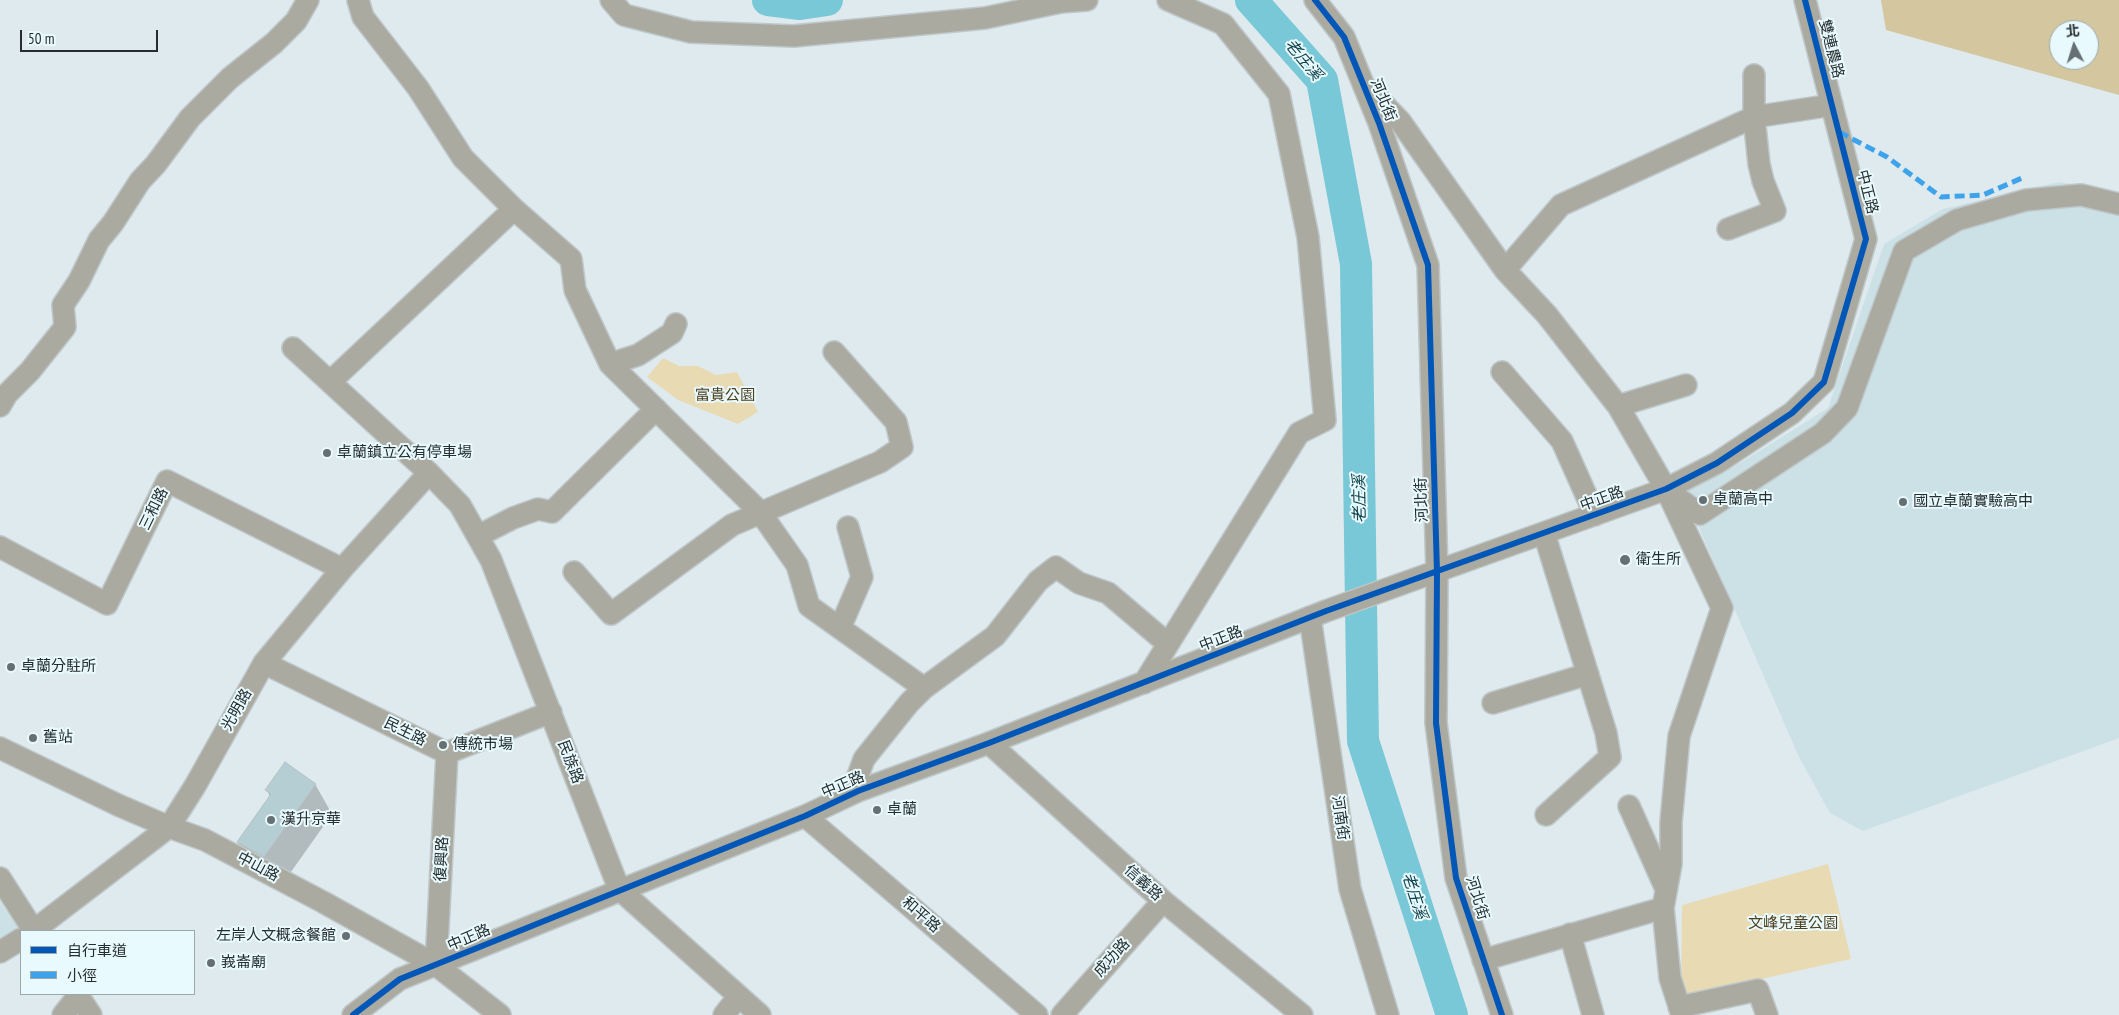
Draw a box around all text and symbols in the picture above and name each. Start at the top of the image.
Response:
street label: 雙連農路 [1815,18,1847,80]
scale bar [22,20,160,52]
north arrow [2049,20,2099,70]
text: 北 [2065,21,2081,41]
text: 50 m [28,29,54,48]
water label: 老庄溪 [1280,35,1326,85]
street label: 河北街 [1366,76,1400,124]
street label: 中正路 [1853,168,1881,216]
park label: 富貴公園 [695,387,755,405]
place label: 卓蘭鎮立公有停車場 [337,444,472,462]
marker: 卓蘭鎮立公有停車場 [321,447,333,459]
water label: 老庄溪 [1350,475,1370,523]
street label: 河北街 [1412,477,1432,523]
street label: 中正路 [1578,483,1626,515]
street label: 三和路 [136,485,172,533]
place label: 卓蘭高中 [1713,491,1773,509]
place label: 國立卓蘭實驗高中 [1913,493,2033,511]
marker: 卓蘭高中 [1697,494,1709,506]
marker: 國立卓蘭實驗高中 [1897,496,1909,508]
place label: 衛生所 [1636,551,1681,569]
marker: 衛生所 [1618,553,1632,567]
street label: 中正路 [1197,623,1245,655]
place label: 卓蘭分駐所 [21,658,96,676]
marker: 卓蘭分駐所 [5,661,17,673]
street label: 光明路 [218,686,256,734]
street label: 民生路 [381,714,429,750]
place label: 舊站 [43,729,73,747]
marker: 舊站 [27,732,39,744]
place label: 傳統市場 [453,736,513,754]
street label: 民族路 [554,738,586,786]
marker: 傳統市場 [437,739,449,751]
street label: 中正路 [819,768,867,802]
street label: 河南街 [1328,794,1352,842]
place label: 卓蘭 [887,801,917,819]
marker: 卓蘭 [871,804,883,816]
place label: 漢升京華 [281,811,341,829]
marker: 漢升京華 [265,814,277,826]
street label: 復興路 [432,836,452,882]
street label: 中山路 [234,848,282,886]
street label: 信義路 [1120,861,1166,905]
water label: 老庄溪 [1397,870,1431,922]
street label: 河北街 [1462,874,1492,922]
street label: 和平路 [898,893,944,937]
park label: 文峰兒童公園 [1748,915,1838,933]
street label: 中正路 [445,921,493,955]
place label: 左岸人文概念餐館 [216,927,336,945]
legend [20,930,195,995]
marker: 左岸人文概念餐館 [340,930,352,942]
street label: 成功路 [1090,935,1134,981]
text: 自行車道 [67,941,127,960]
place label: 峩崙廟 [221,954,266,972]
marker: 峩崙廟 [205,957,217,969]
text: 小徑 [67,966,97,985]

